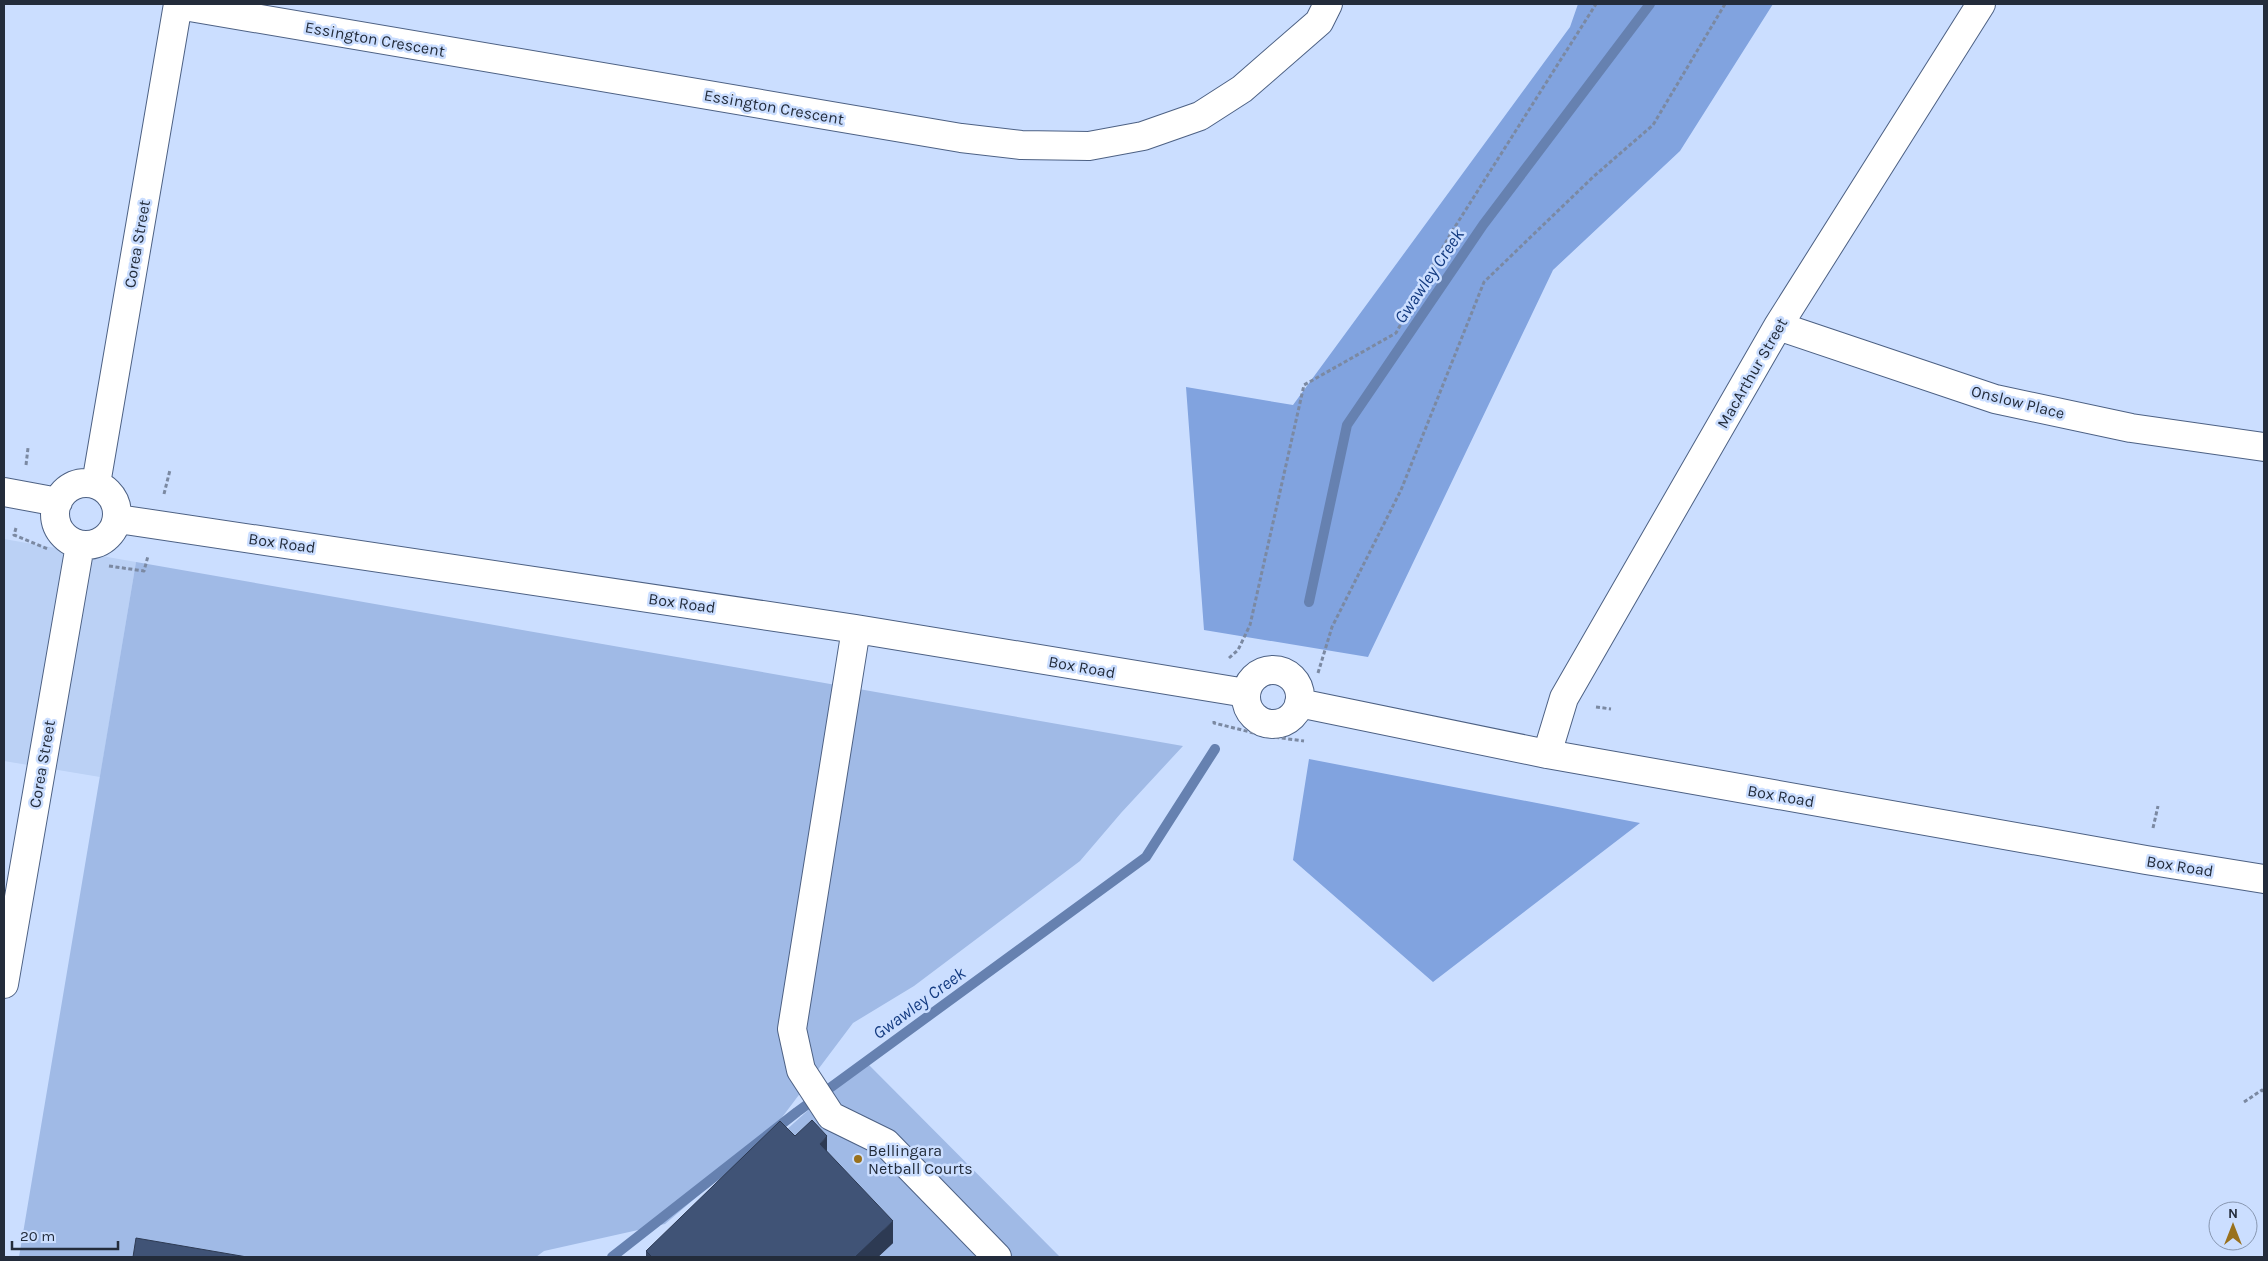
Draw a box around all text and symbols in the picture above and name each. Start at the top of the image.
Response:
street label: Essington Crescent [304,17,446,61]
street label: Essington Crescent [703,85,845,129]
street label: Corea Street [120,198,154,290]
water label: Gwawley Creek [1389,224,1469,328]
street label: MacArthur Street [1713,314,1791,432]
street label: Onslow Place [1969,381,2067,423]
street label: Box Road [247,529,317,557]
street label: Box Road [647,589,717,617]
street label: Box Road [1047,652,1117,682]
street label: Corea Street [25,718,59,810]
street label: Box Road [1746,781,1816,811]
street label: Box Road [2145,851,2215,881]
water label: Gwawley Creek [868,961,970,1044]
place label: Bellingara Netball Courts [868,1141,973,1178]
marker: Bellingara Netball Courts [852,1153,864,1165]
north arrow [2208,1201,2258,1251]
text: N [2228,1205,2238,1222]
scale bar [12,1218,119,1250]
text: 20 m [20,1227,55,1245]

